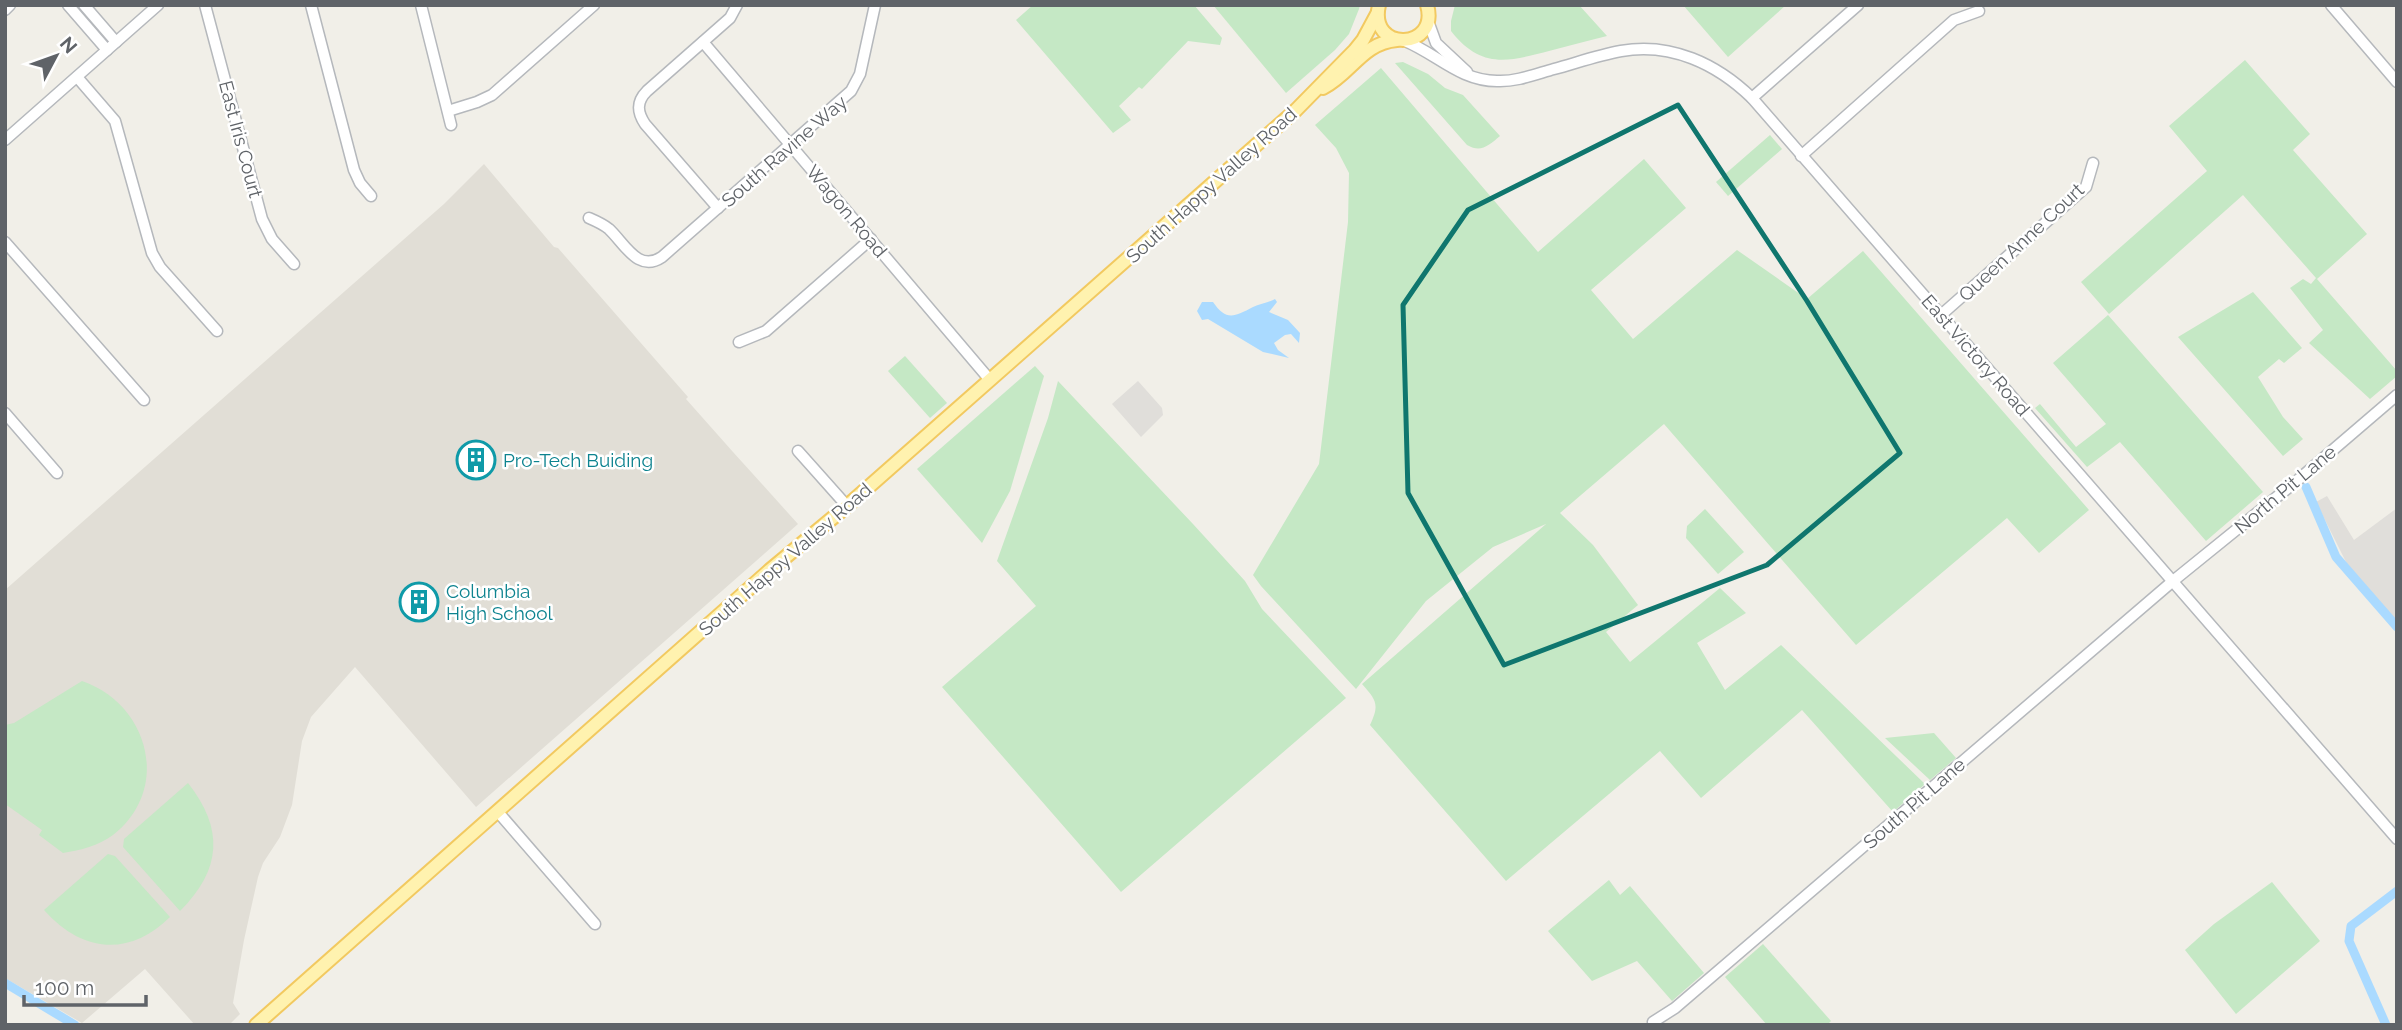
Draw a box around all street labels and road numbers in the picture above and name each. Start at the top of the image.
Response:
street label: East Iris Court [215,78,267,201]
street label: South Ravine Way [717,91,851,211]
street label: South Happy Valley Road [1121,103,1301,267]
street label: Wagon Road [802,160,892,262]
street label: Queen Anne Court [1954,178,2089,306]
street label: East Victory Road [1917,290,2035,420]
street label: North Pit Lane [2230,440,2340,538]
street label: South Happy Valley Road [694,478,876,640]
street label: South Pit Lane [1859,753,1969,853]

